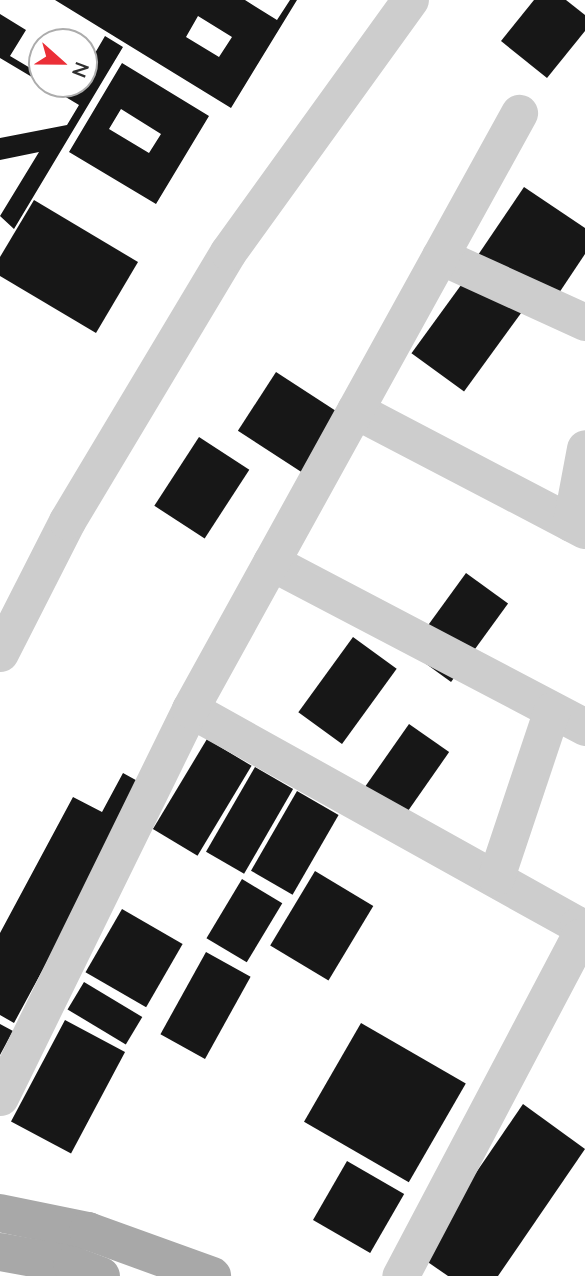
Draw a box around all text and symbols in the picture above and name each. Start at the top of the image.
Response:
north arrow [28,28,98,98]
text: N [68,59,95,81]

